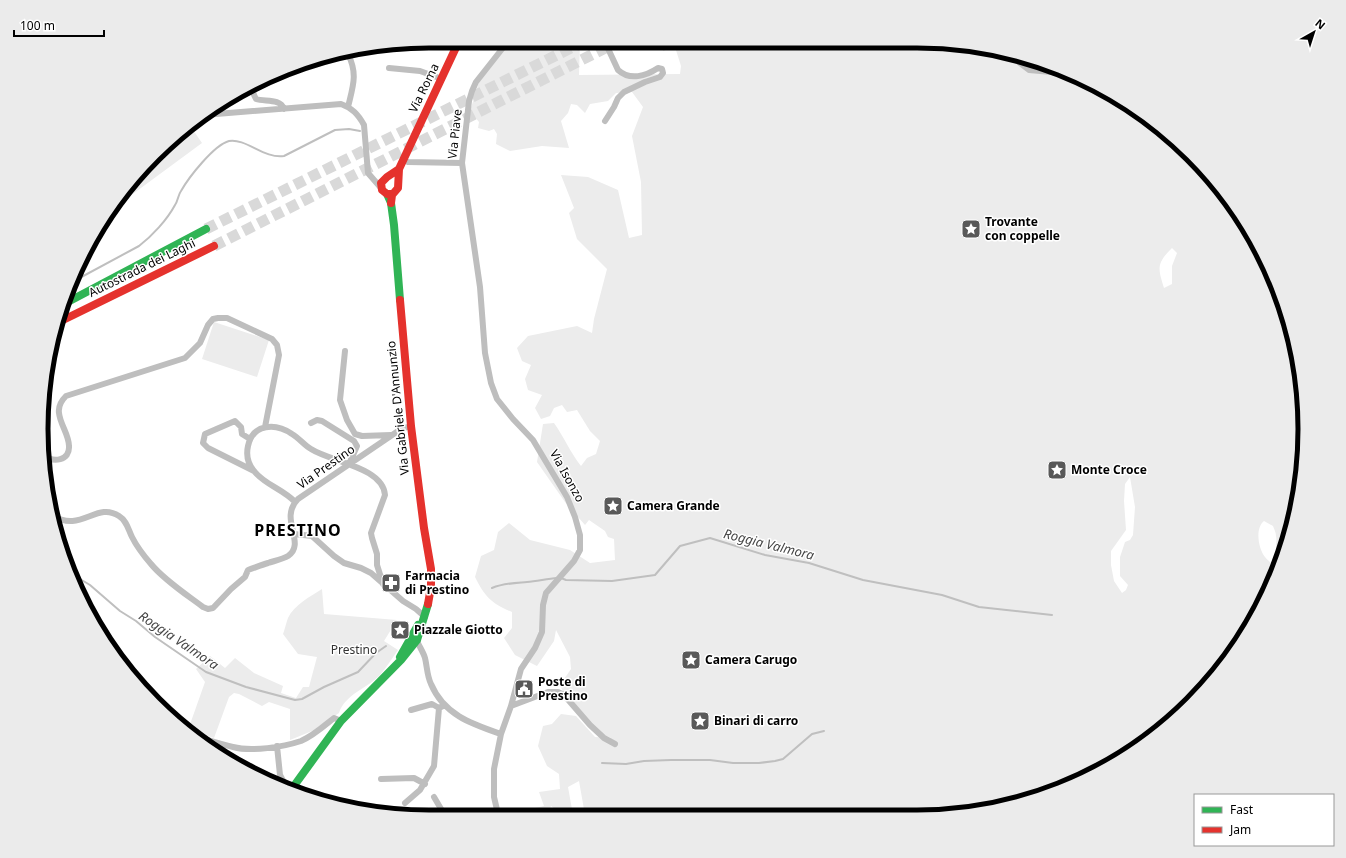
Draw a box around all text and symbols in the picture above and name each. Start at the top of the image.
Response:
scale bar [14,12,104,38]
north arrow [1294,12,1334,52]
text: N [1312,15,1329,32]
text: 100 m [20,17,55,34]
street label: Via Roma [404,60,443,115]
street label: Via Piave [443,108,466,160]
place label: Trovante con coppelle [985,213,1060,244]
place icon: Trovante con coppelle [960,218,982,240]
street label: Autostrada dei Laghi [86,234,198,301]
street label: Via Gabriele D'Annunzio [382,340,413,476]
street label: Via Prestino [293,440,358,493]
street label: Via Isonzo [546,446,589,505]
place icon: Monte Croce [1046,459,1068,481]
place label: Monte Croce [1071,461,1147,478]
place icon: Camera Grande [602,495,624,517]
place label: Camera Grande [627,497,720,514]
district label: PRESTINO [254,519,342,541]
water label: Roggia Valmora [722,524,817,564]
place label: Farmacia di Prestino [405,567,469,598]
pharmacy icon: Farmacia di Prestino [380,572,402,594]
water label: Roggia Valmora [136,607,223,674]
place icon: Piazzale Giotto [389,619,411,641]
place label: Piazzale Giotto [414,621,503,638]
park label: Prestino [331,641,377,658]
place icon: Camera Carugo [680,649,702,671]
place label: Camera Carugo [705,651,797,668]
place label: Poste di Prestino [538,673,588,704]
public building icon: Poste di Prestino [513,678,535,700]
place icon: Binari di carro [689,710,711,732]
place label: Binari di carro [714,712,798,729]
legend [1194,794,1334,846]
text: Fast [1230,801,1254,818]
text: Jam [1229,821,1251,838]

